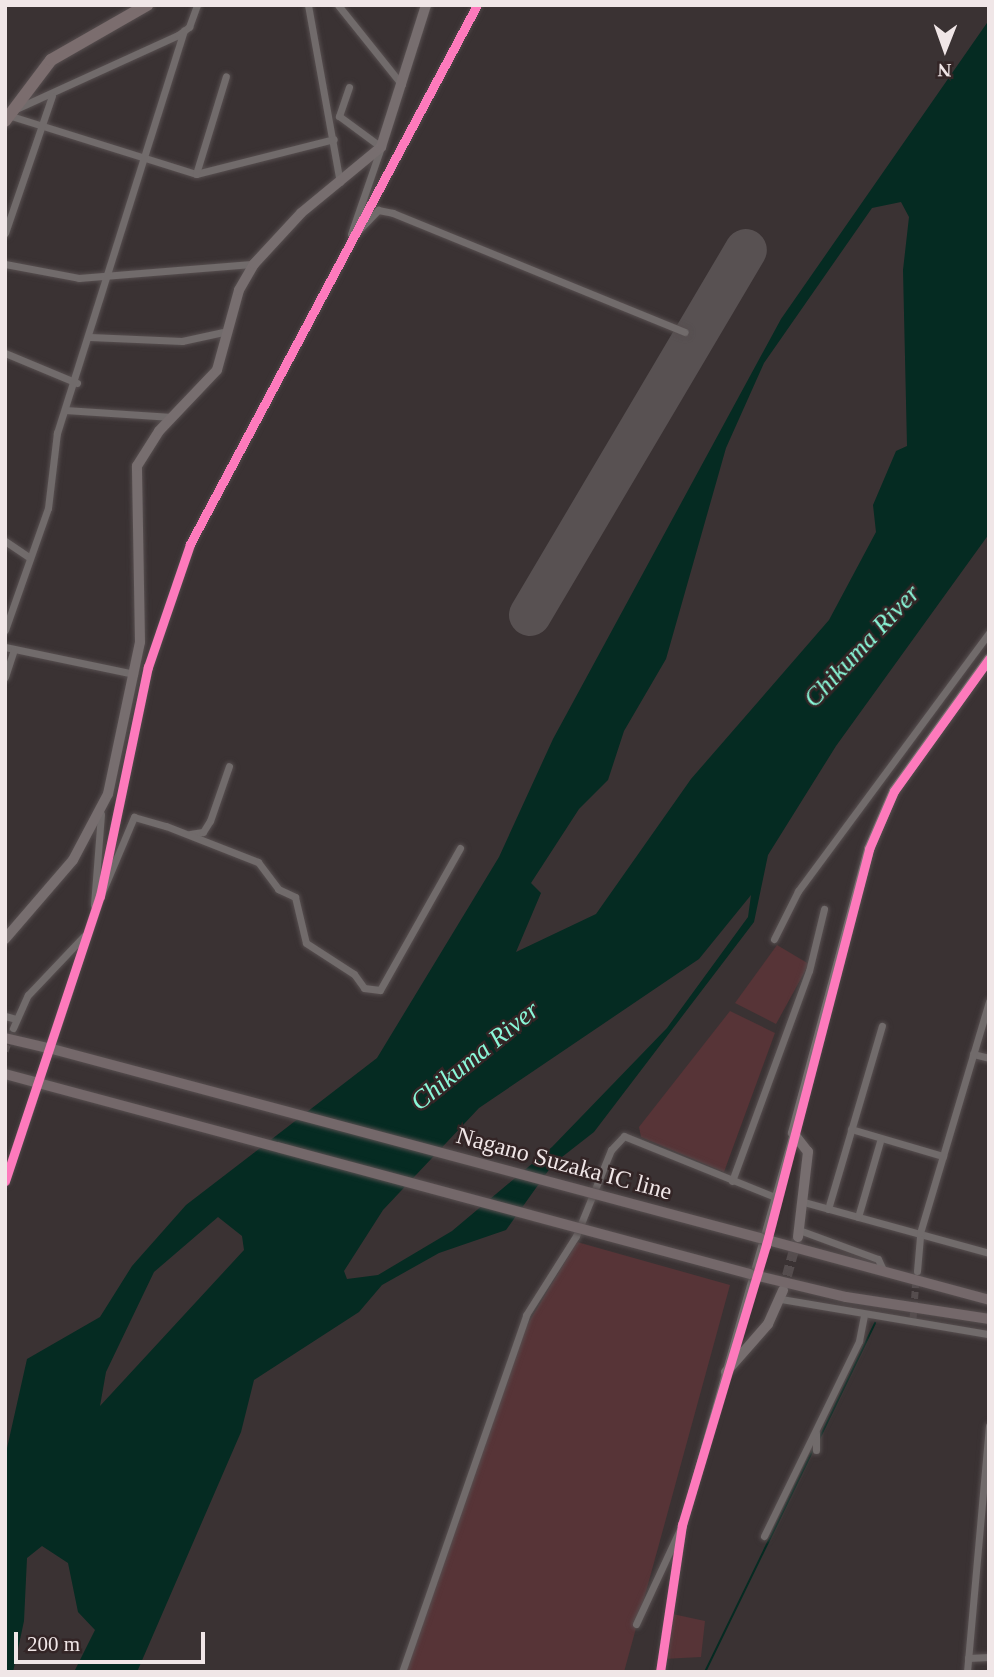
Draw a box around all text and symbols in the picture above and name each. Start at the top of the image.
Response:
north arrow [910,14,980,84]
text: N [938,60,952,81]
water label: Chikuma River [791,571,933,721]
water label: Chikuma River [397,989,553,1123]
street label: Nagano Suzaka IC line [441,1118,687,1210]
scale bar [18,1618,208,1662]
text: 200 m [27,1632,80,1656]

